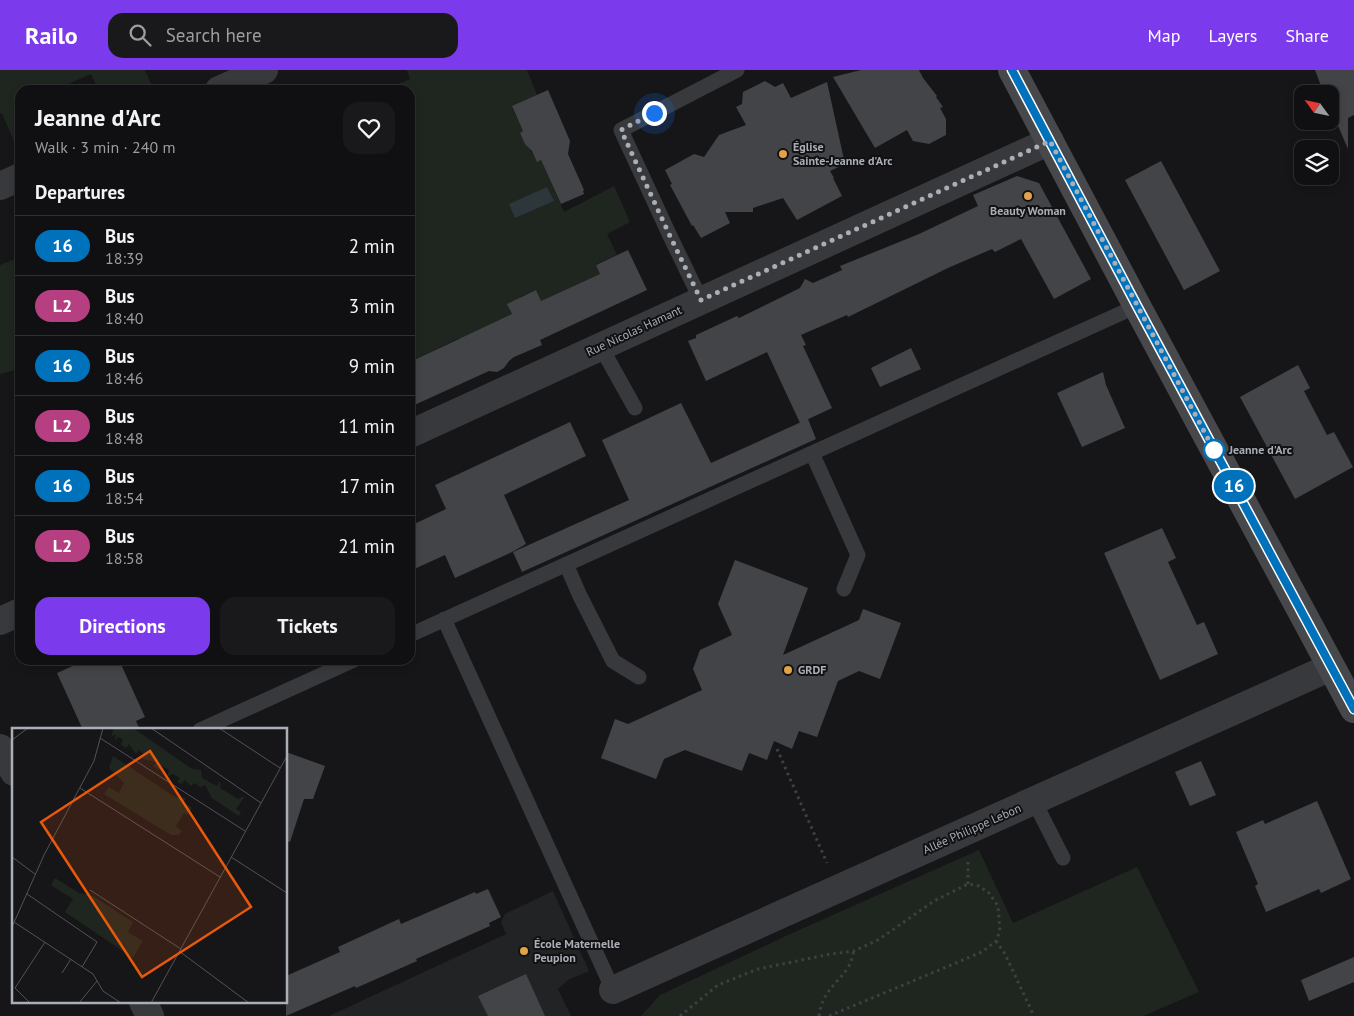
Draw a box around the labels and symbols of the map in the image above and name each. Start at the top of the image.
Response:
north arrow [1294,85,1339,130]
your location [642,101,667,126]
place label: Église Sainte-Jeanne d'Arc [793,139,893,168]
marker: Église Sainte-Jeanne d'Arc [777,148,789,160]
marker: Beauty Woman [1022,190,1034,202]
place label: Beauty Woman [990,203,1066,218]
street label: Rue Nicolas Hamant [584,302,684,359]
marker: Jeanne d'Arc [1203,439,1225,461]
place label: Jeanne d'Arc [1228,442,1292,457]
line badge: 16 [1212,470,1256,502]
place label: GRDF [798,662,826,677]
marker: GRDF [782,664,794,676]
inset map [12,728,288,1004]
street label: Allée Philippe Lebon [920,800,1023,857]
place label: École Maternelle Peupion [534,936,620,965]
marker: École Maternelle Peupion [518,945,530,957]

